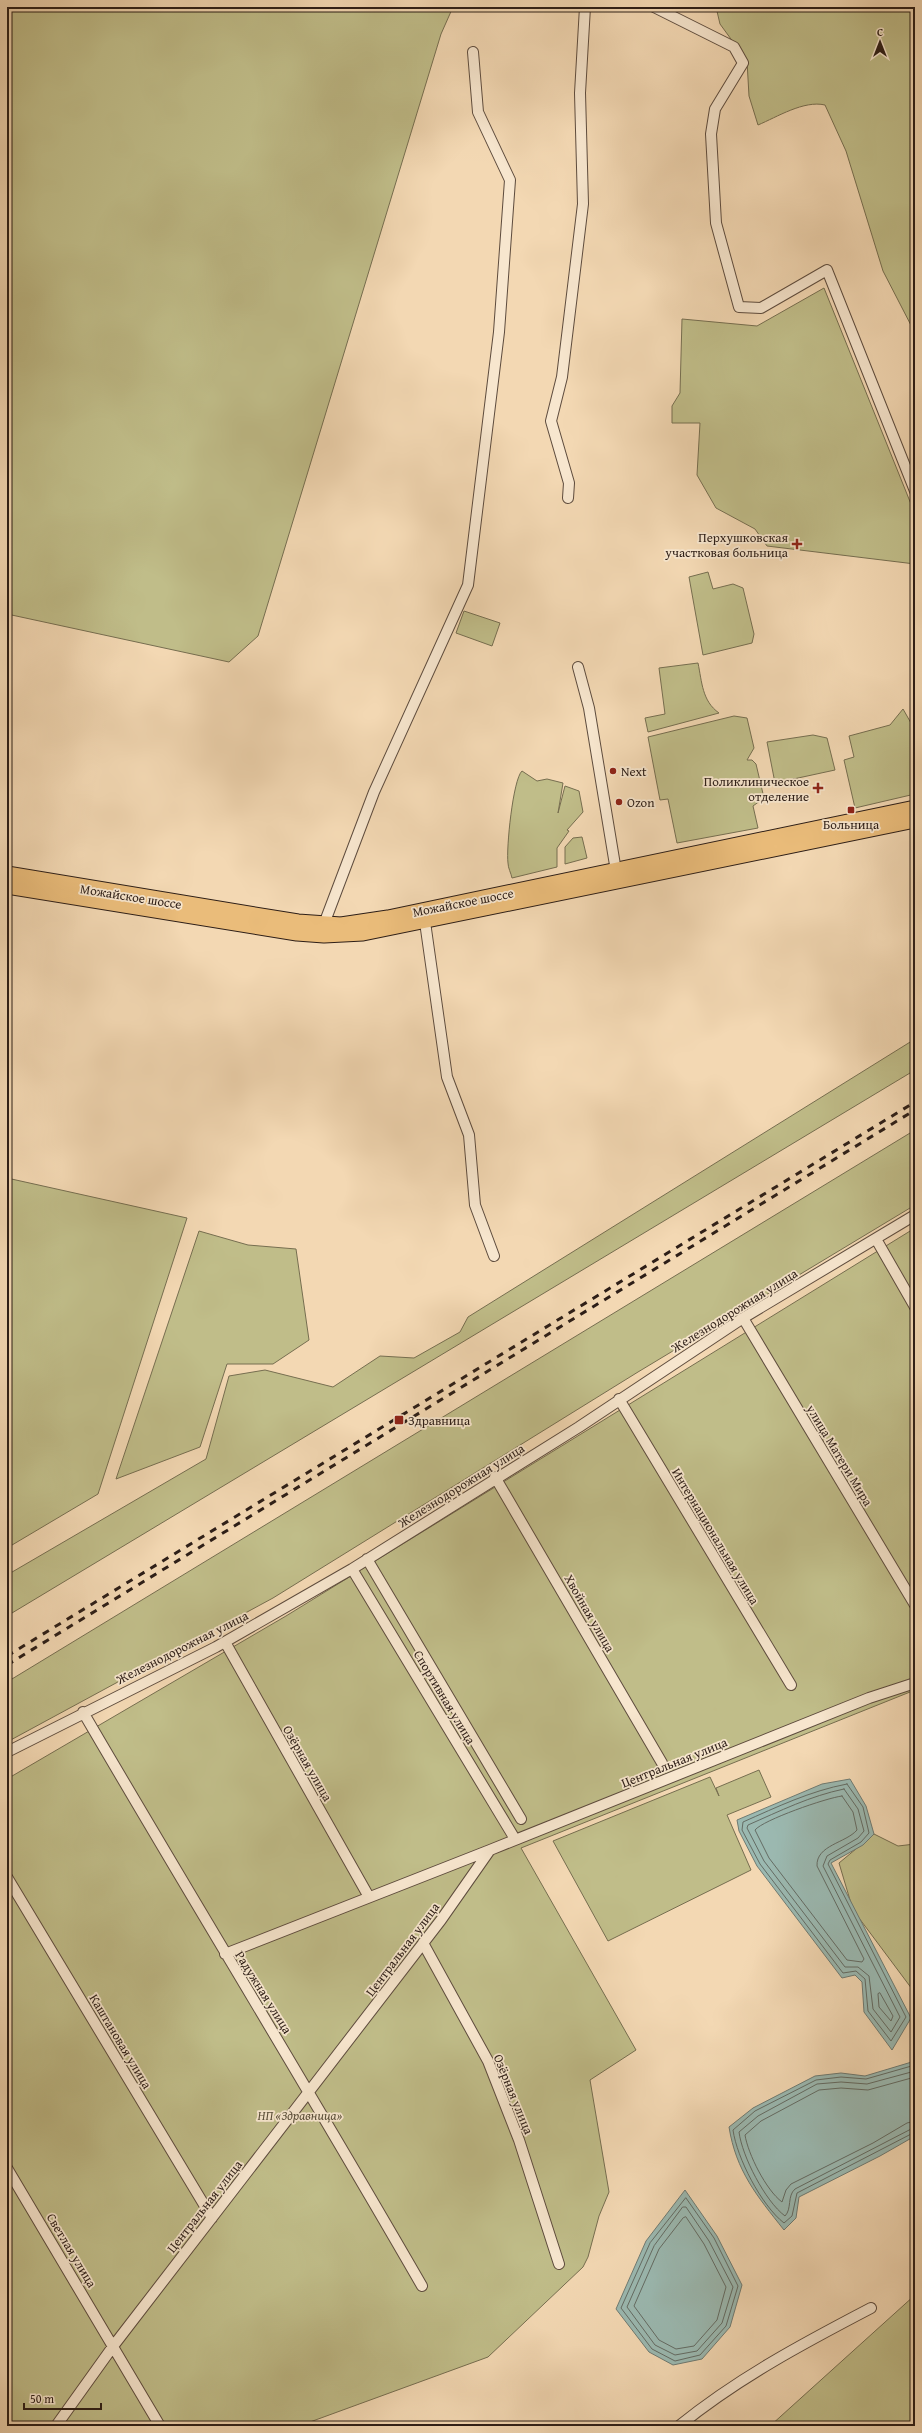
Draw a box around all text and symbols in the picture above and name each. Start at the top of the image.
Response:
north arrow [860,22,900,62]
text: С [877,24,883,40]
place label: Перхушковская участковая больница [664,528,789,562]
marker: Перхушковская участковая больница [791,538,803,550]
place label: Next [621,762,647,781]
marker: Next [608,766,618,776]
place label: Поликлиническое отделение [704,772,809,806]
marker: Поликлиническое отделение [812,782,824,794]
place label: Ozon [627,793,655,812]
marker: Ozon [614,797,624,807]
marker: Больница [846,805,856,815]
place label: Больница [823,815,880,834]
street label: Можайское шоссе [79,879,183,914]
street label: Можайское шоссе [411,883,515,922]
street label: Железнодорожная улица [667,1263,802,1358]
street label: улица Матери Мира [801,1400,878,1510]
place label: Здравница [408,1411,471,1430]
marker: Здравница [393,1414,405,1426]
street label: Железнодорожная улица [394,1438,529,1533]
street label: Интернациональная улица [667,1464,764,1609]
street label: Хвойная улица [560,1571,620,1656]
street label: Железнодорожная улица [112,1606,252,1689]
street label: Спортивная улица [409,1647,481,1749]
street label: Озёрная улица [278,1722,337,1805]
street label: Центральная улица [618,1732,731,1792]
street label: Центральная улица [361,1898,444,2000]
street label: Радужная улица [230,1947,297,2038]
street label: Каштановая улица [85,1990,157,2093]
street label: Озёрная улица [489,2051,539,2138]
park label: НП «Здравница» [258,2106,343,2125]
street label: Центральная улица [162,2155,247,2257]
street label: Светлая улица [42,2210,102,2292]
scale bar [24,2385,101,2411]
text: 50 m [30,2390,54,2407]

